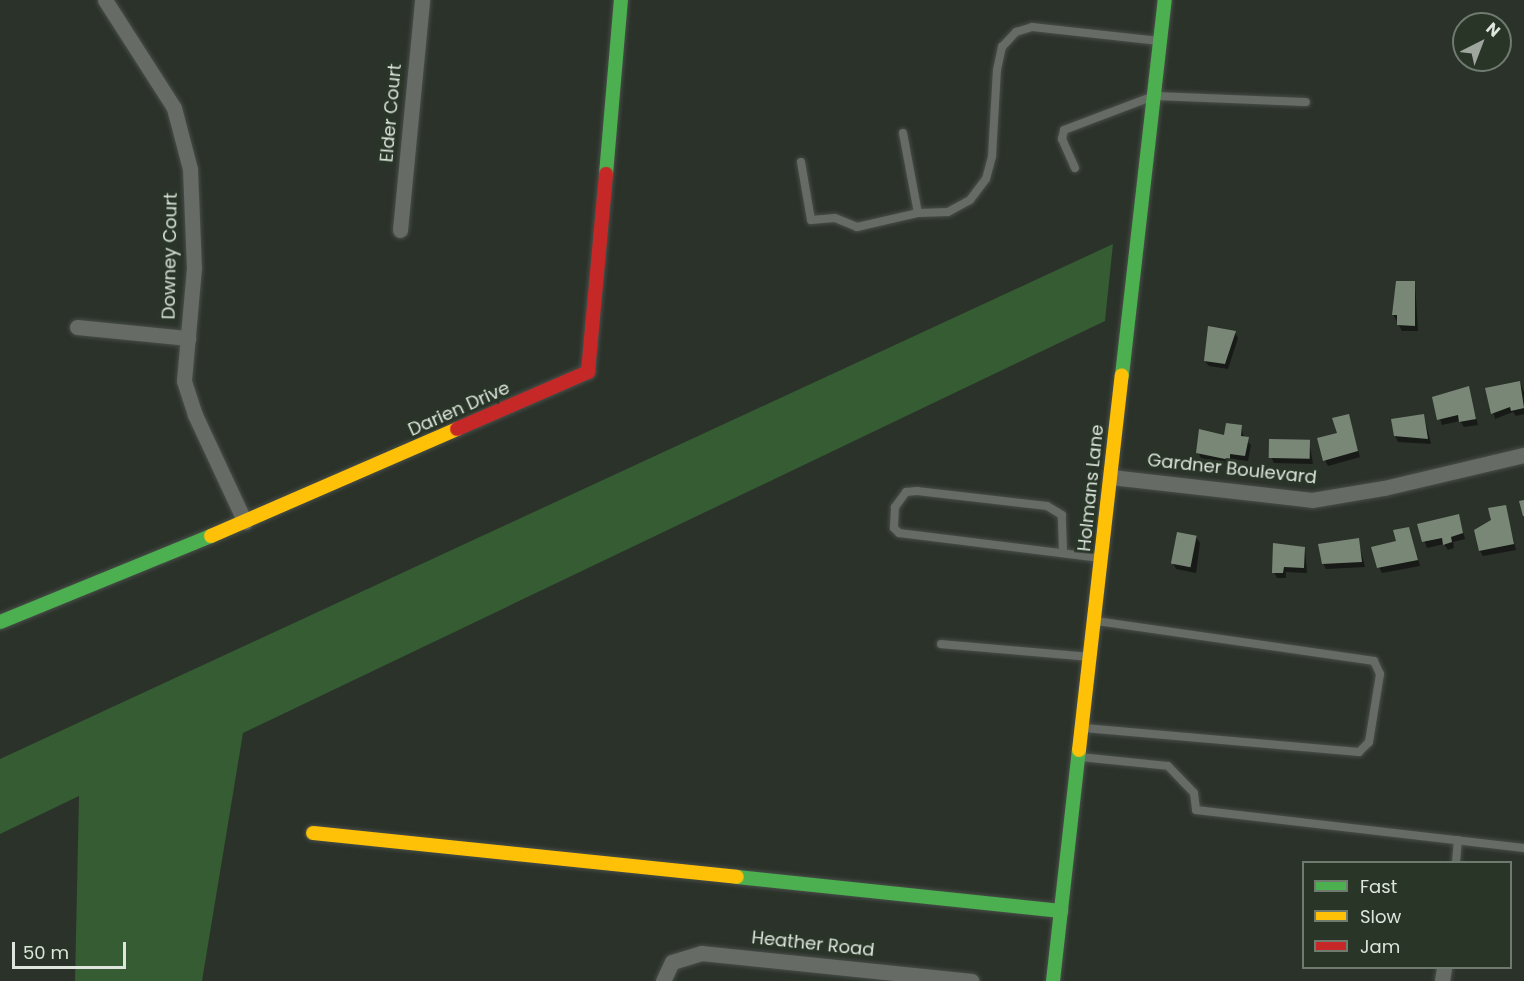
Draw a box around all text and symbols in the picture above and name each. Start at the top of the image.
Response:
north arrow [1452,12,1512,72]
text: N [1481,17,1505,42]
street label: Elder Court [376,63,406,163]
street label: Downey Court [158,192,182,320]
street label: Darien Drive [405,377,513,441]
street label: Holmans Lane [1074,423,1108,553]
street label: Gardner Boulevard [1146,449,1318,489]
legend [1302,861,1512,969]
text: Fast [1360,874,1397,899]
text: Slow [1360,904,1401,929]
street label: Heather Road [751,927,875,961]
scale bar [15,930,129,968]
text: Jam [1360,934,1400,959]
text: 50 m [23,940,69,965]

